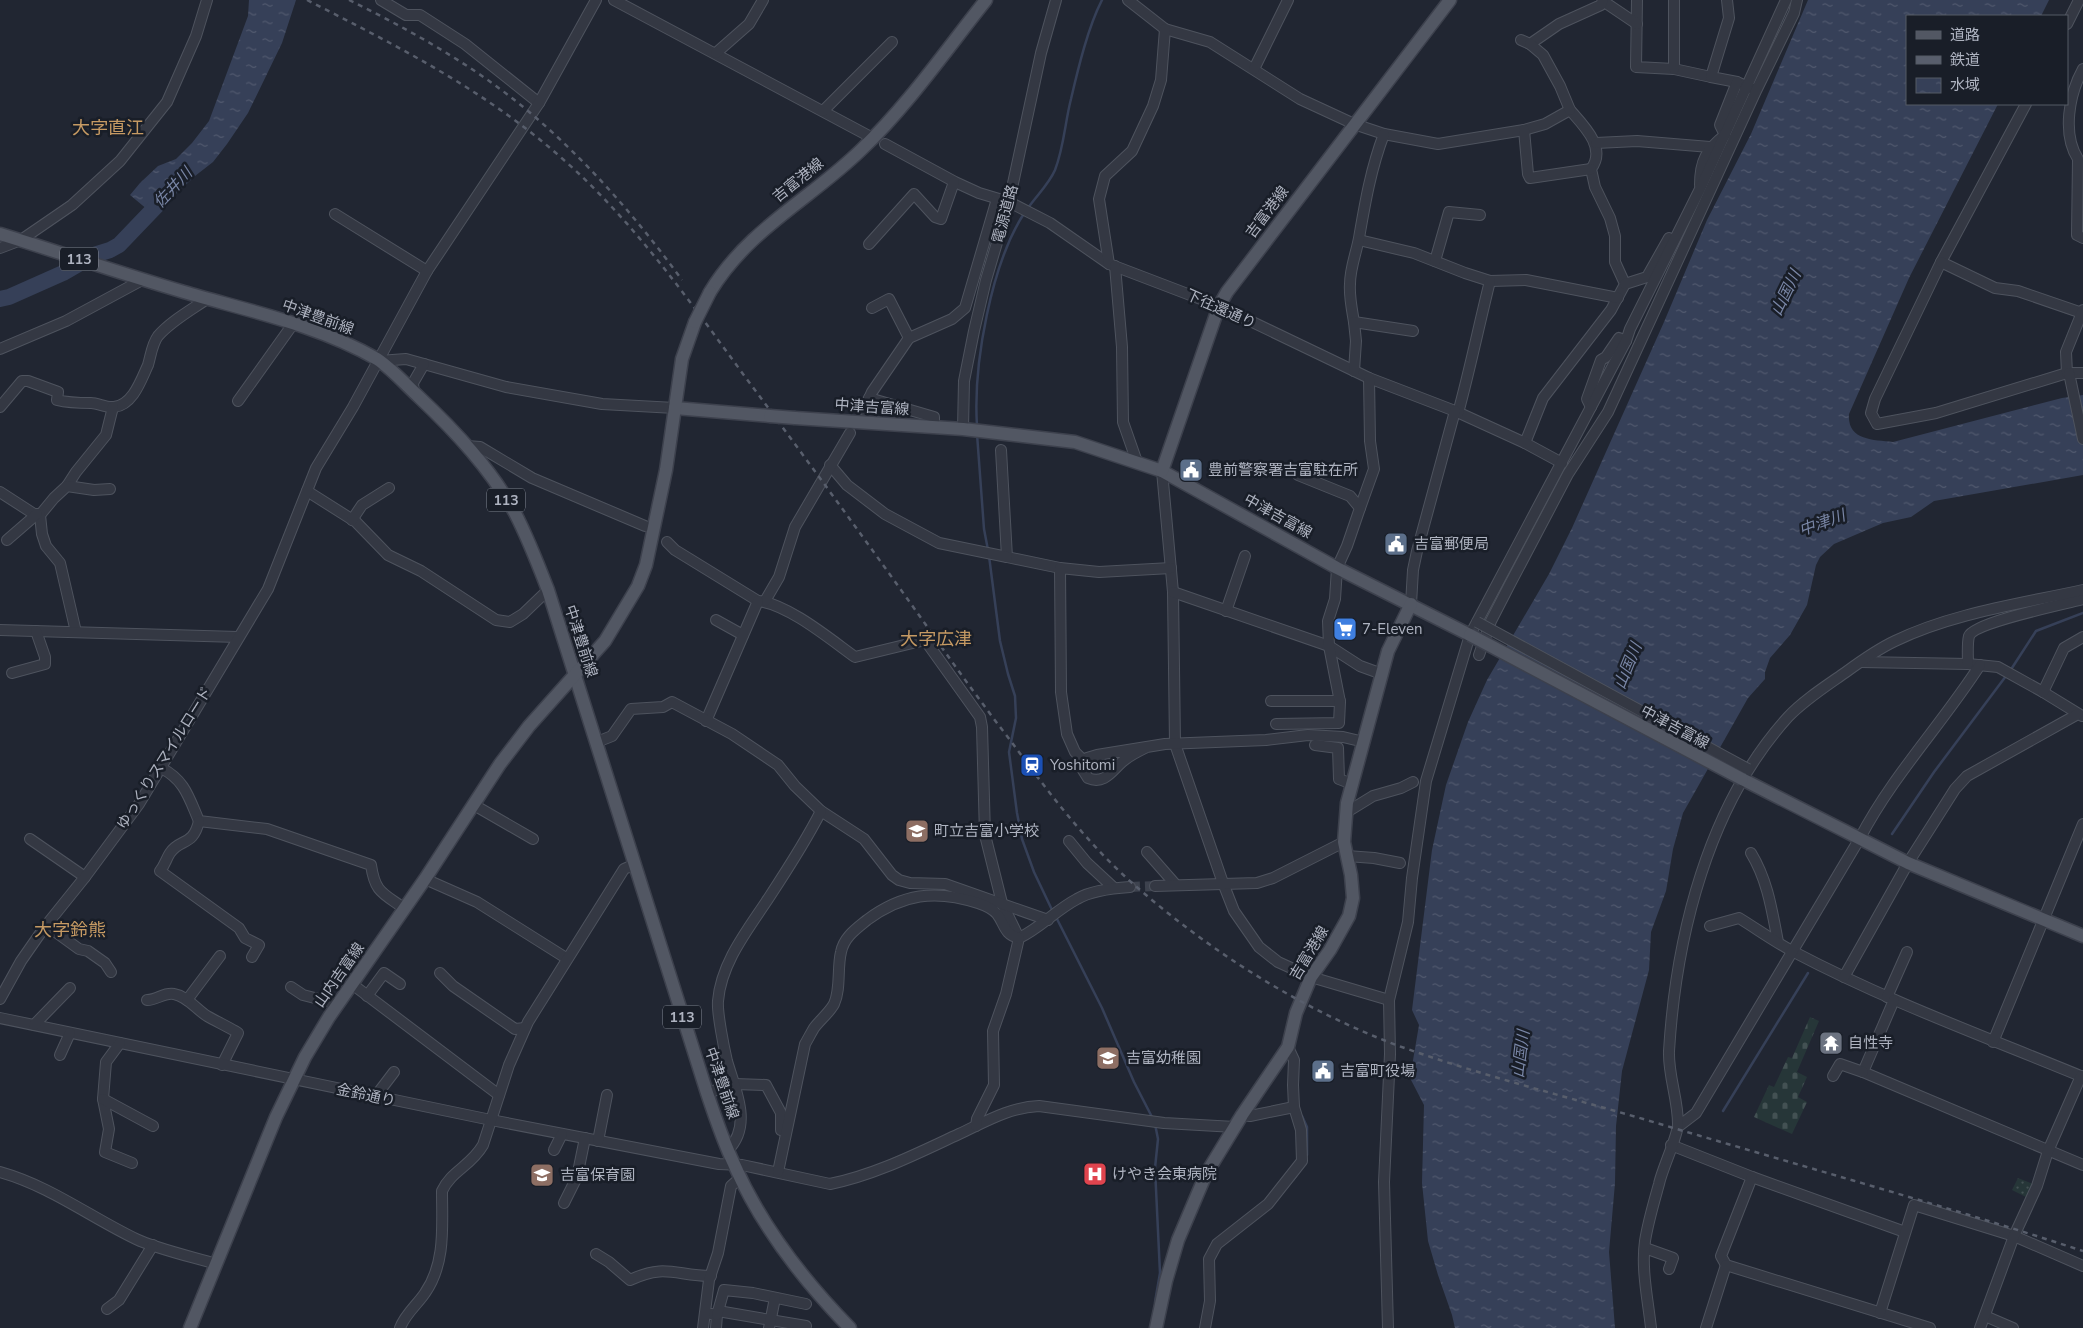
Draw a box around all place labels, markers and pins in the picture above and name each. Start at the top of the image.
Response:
public building icon: 豊前警察署吉富駐在所 [1178,457,1204,483]
place label: 豊前警察署吉富駐在所 [1208,460,1358,480]
public building icon: 吉富郵便局 [1383,531,1409,557]
place label: 吉富郵便局 [1414,534,1489,554]
supermarket icon: 7-Eleven [1332,616,1358,642]
place label: 7-Eleven [1362,619,1422,639]
station icon: Yoshitomi [1019,752,1045,778]
place label: Yoshitomi [1049,755,1115,775]
school or university icon: 町立吉富小学校 [904,818,930,844]
place label: 町立吉富小学校 [934,821,1039,841]
temple icon: 自性寺 [1818,1030,1844,1056]
place label: 自性寺 [1848,1033,1893,1053]
school or university icon: 吉富幼稚園 [1095,1045,1121,1071]
place label: 吉富幼稚園 [1126,1048,1201,1068]
public building icon: 吉富町役場 [1310,1058,1336,1084]
place label: 吉富町役場 [1340,1061,1415,1081]
hospital icon: けやき会東病院 [1082,1161,1108,1187]
school or university icon: 吉富保育園 [529,1162,555,1188]
place label: けやき会東病院 [1112,1164,1217,1184]
place label: 吉富保育園 [560,1165,635,1185]

